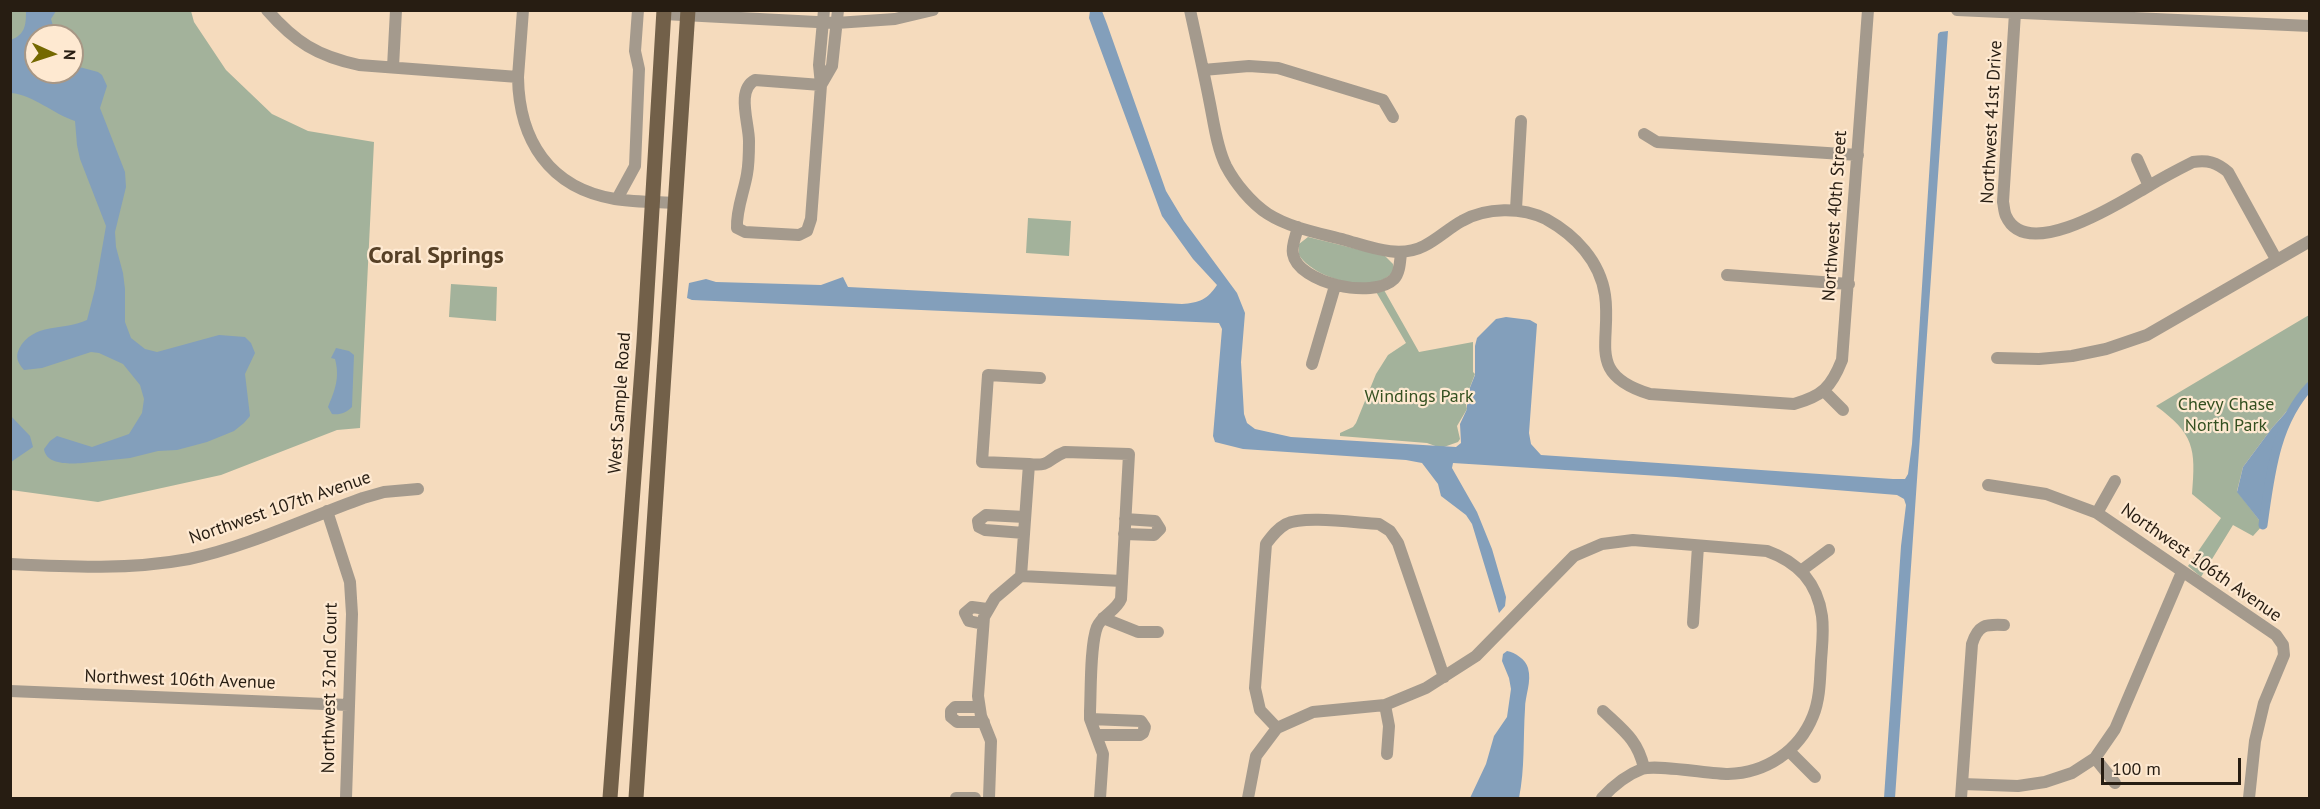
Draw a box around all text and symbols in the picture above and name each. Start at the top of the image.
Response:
north arrow [24,24,84,84]
street label: Northwest 41st Drive [1977,40,2007,204]
text: N [60,49,80,61]
street label: Northwest 40th Street [1818,130,1852,302]
district label: Coral Springs [368,242,504,270]
street label: West Sample Road [604,331,636,475]
park label: Windings Park [1364,386,1474,408]
park label: Chevy Chase North Park [2178,394,2274,436]
street label: Northwest 107th Avenue [186,467,374,549]
street label: Northwest 106th Avenue [2116,499,2286,627]
street label: Northwest 32nd Court [318,602,342,774]
street label: Northwest 106th Avenue [84,666,276,694]
scale bar [2104,746,2244,784]
text: 100 m [2112,757,2161,780]

